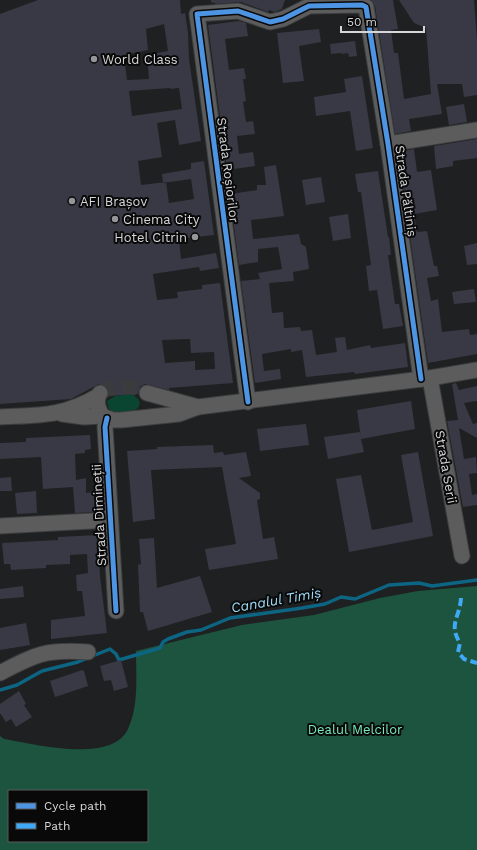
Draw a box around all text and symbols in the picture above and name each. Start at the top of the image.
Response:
scale bar [341,8,424,34]
text: 50 m [347,15,377,29]
place label: World Class [102,52,178,67]
marker: World Class [89,54,99,64]
street label: Strada Roșiorilor [213,116,242,224]
street label: Strada Păltiniș [391,144,420,238]
place label: AFI Brașov [80,194,147,210]
marker: AFI Brașov [67,196,77,206]
place label: Cinema City [123,212,200,227]
marker: Cinema City [110,214,120,224]
place label: Hotel Citrin [114,230,187,245]
marker: Hotel Citrin [190,232,200,242]
street label: Strada Serii [432,429,460,505]
street label: Strada Dimineții [89,464,110,566]
water label: Canalul Timiș [230,584,322,616]
park label: Dealul Melcilor [308,722,402,737]
legend [8,790,148,842]
text: Cycle path [44,799,106,813]
text: Path [44,819,70,833]

